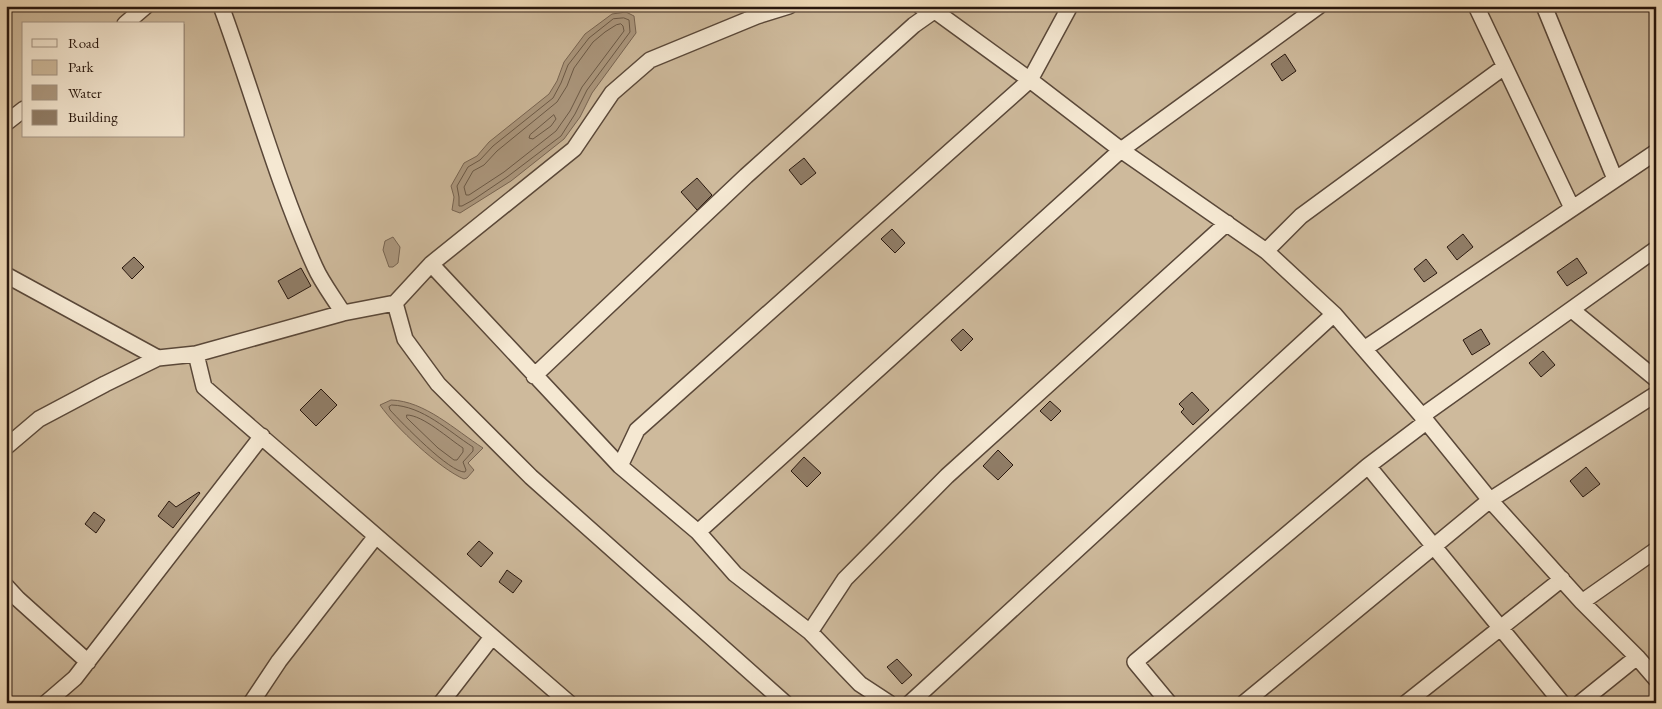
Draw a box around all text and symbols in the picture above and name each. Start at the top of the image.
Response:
legend [22,22,185,138]
text: Road [68,33,100,52]
text: Park [68,57,95,76]
text: Water [68,83,102,102]
text: Building [68,107,118,126]

